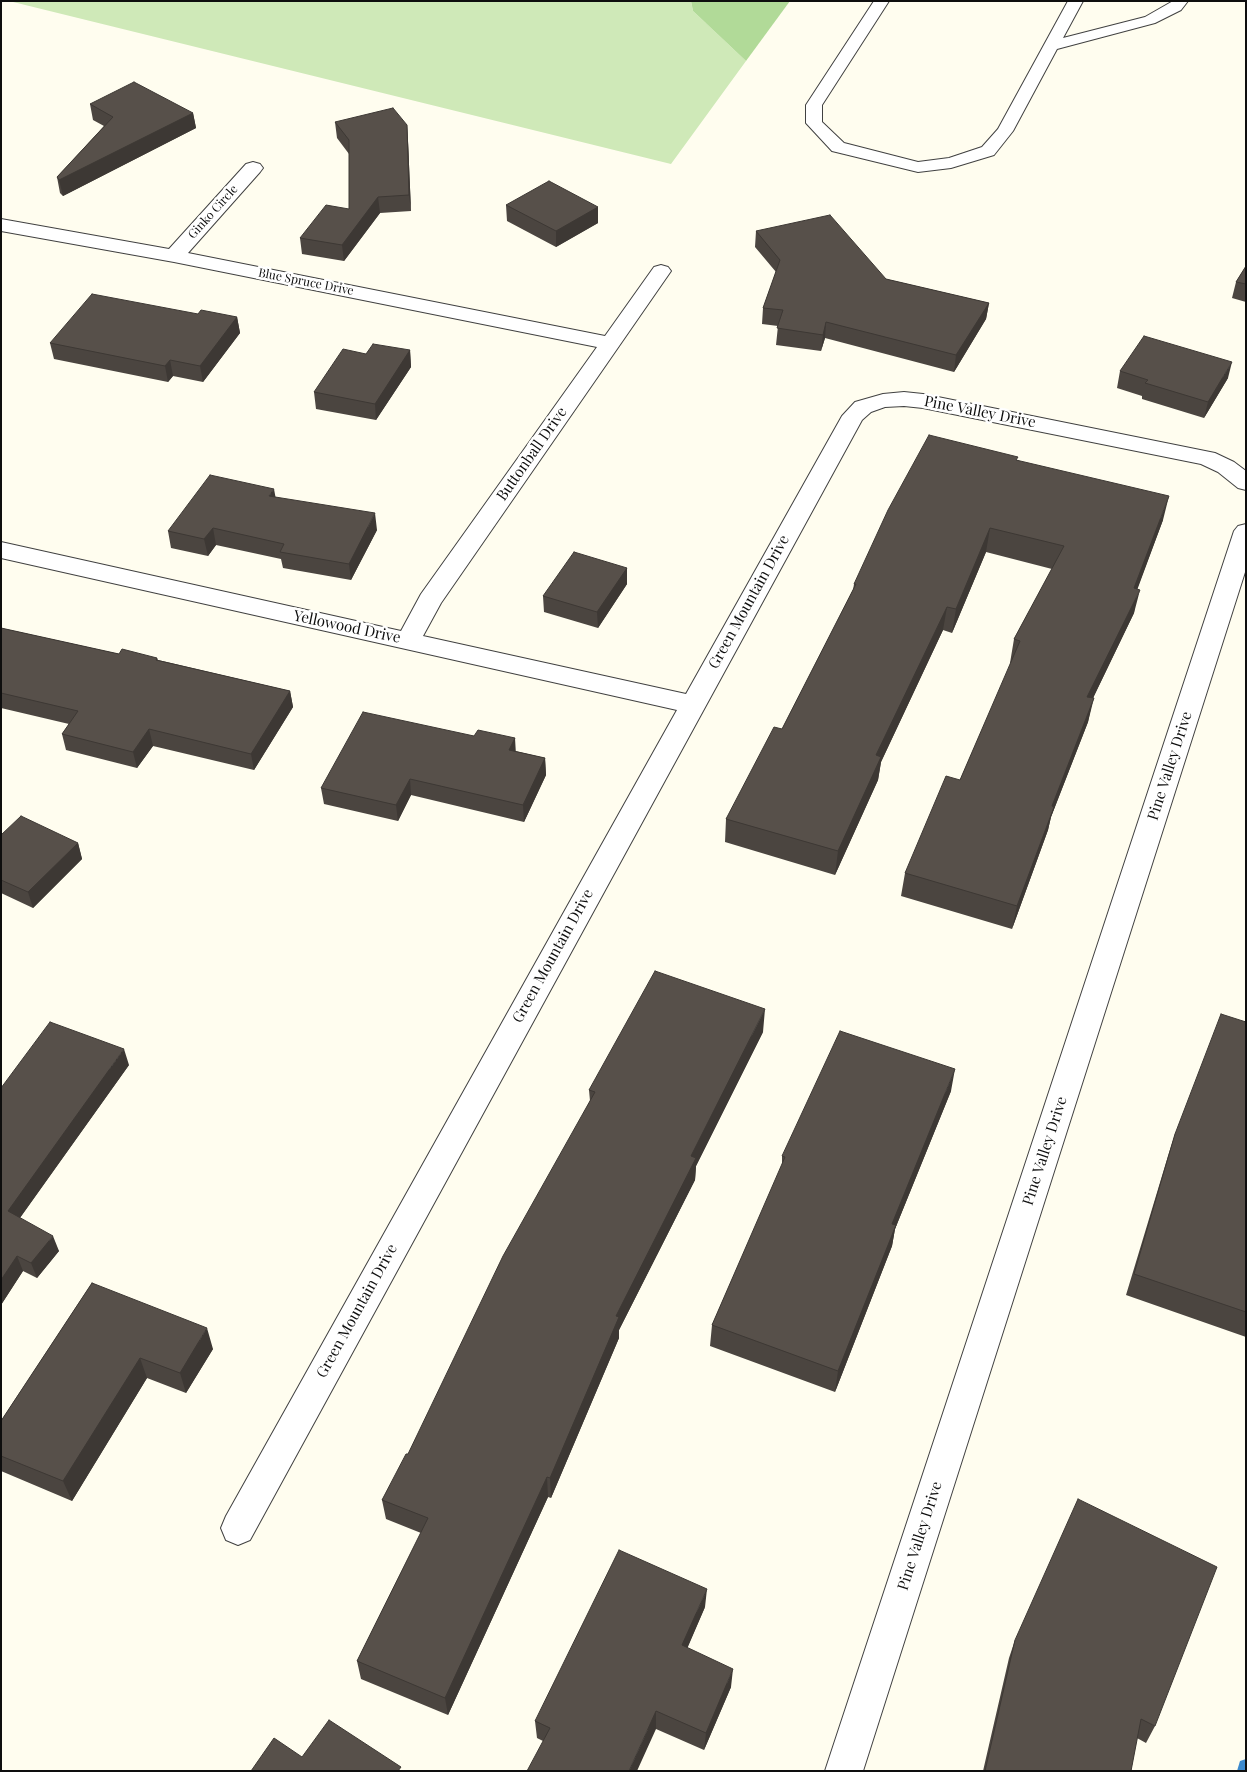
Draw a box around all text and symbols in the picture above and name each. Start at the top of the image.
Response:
street label: Ginko Circle [185,182,241,242]
street label: Blue Spruce Drive [257,266,355,298]
street label: Pine Valley Drive [923,392,1037,432]
street label: Buttonball Drive [493,404,571,504]
street label: Green Mountain Drive [705,532,793,672]
street label: Yellowood Drive [292,607,402,647]
street label: Pine Valley Drive [1144,709,1196,823]
street label: Green Mountain Drive [509,886,597,1026]
street label: Pine Valley Drive [1019,1094,1071,1208]
street label: Green Mountain Drive [313,1241,401,1381]
street label: Pine Valley Drive [894,1479,946,1593]

